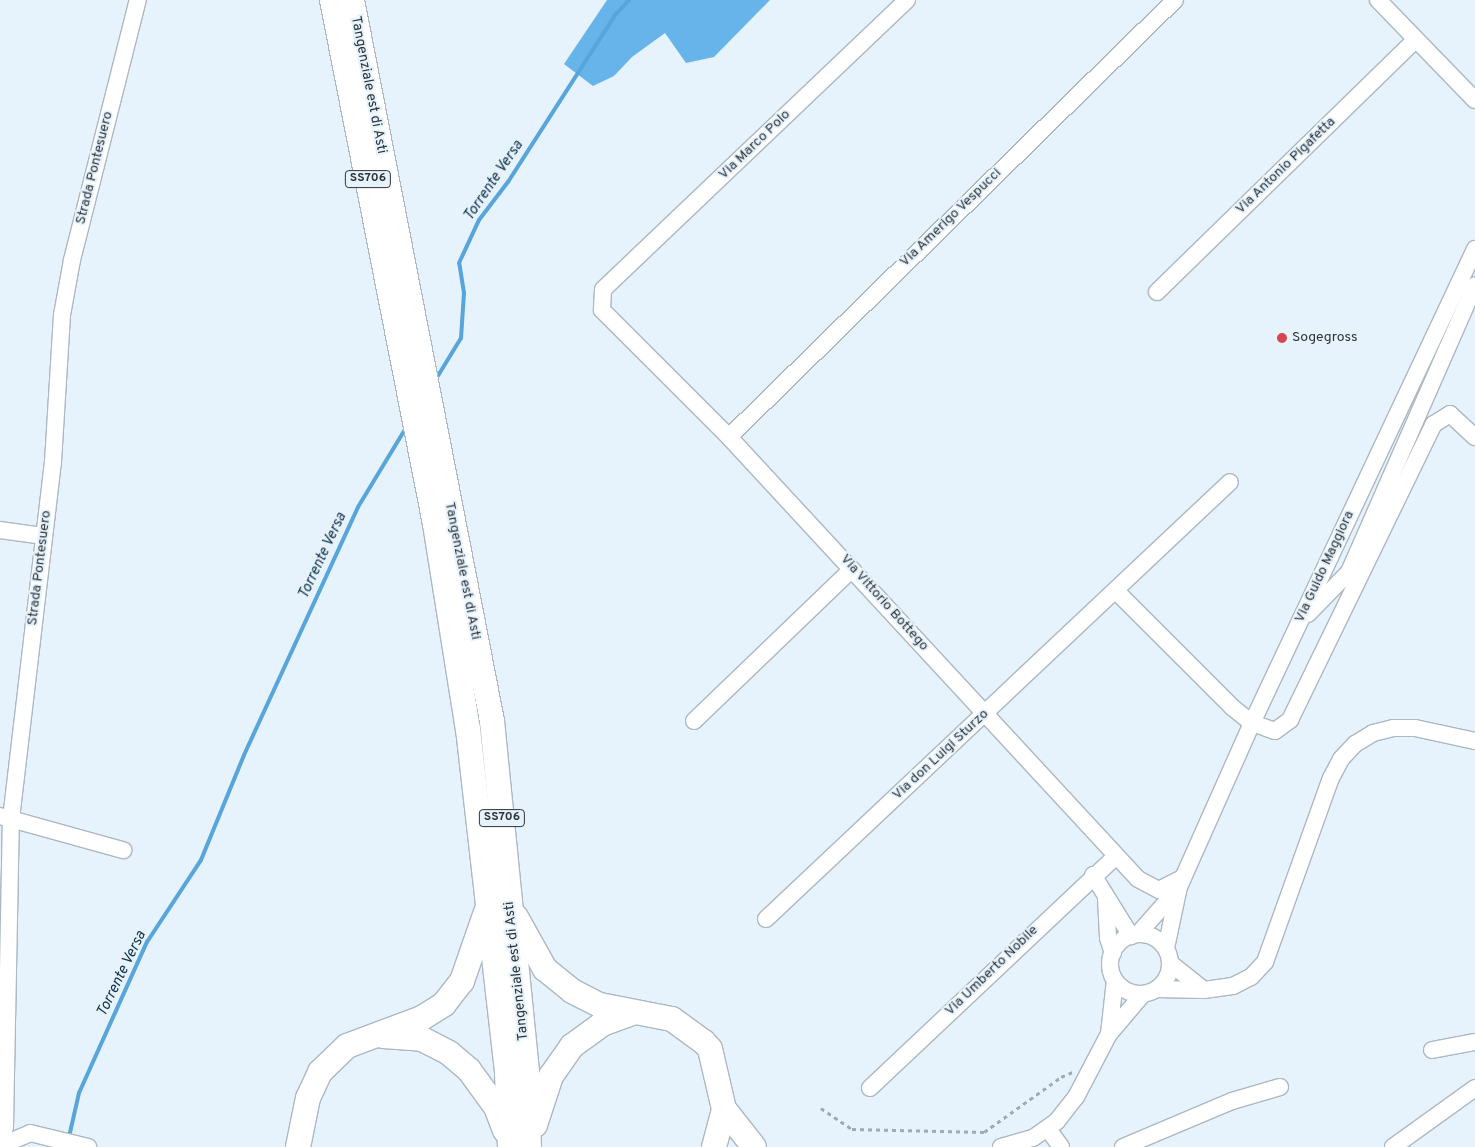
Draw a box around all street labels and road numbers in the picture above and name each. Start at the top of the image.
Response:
street label: Tangenziale est di Asti [346,15,390,155]
street label: Via Marco Polo [716,107,794,183]
street label: Strada Pontesuero [73,110,117,226]
street label: Via Antonio Pigafetta [1232,114,1340,218]
street label: Via Amerigo Vespucci [896,165,1006,271]
road number: SS706 [344,170,392,188]
street label: Tangenziale est di Asti [440,501,484,641]
street label: Via Guido Maggiora [1292,508,1358,626]
street label: Strada Pontesuero [25,509,55,627]
street label: Via Vittorio Bottego [836,551,932,655]
street label: Via don Luigi Sturzo [889,706,993,804]
road number: SS706 [478,808,526,828]
street label: Tangenziale est di Asti [501,900,533,1042]
street label: Via Umberto Nobile [942,922,1042,1020]

